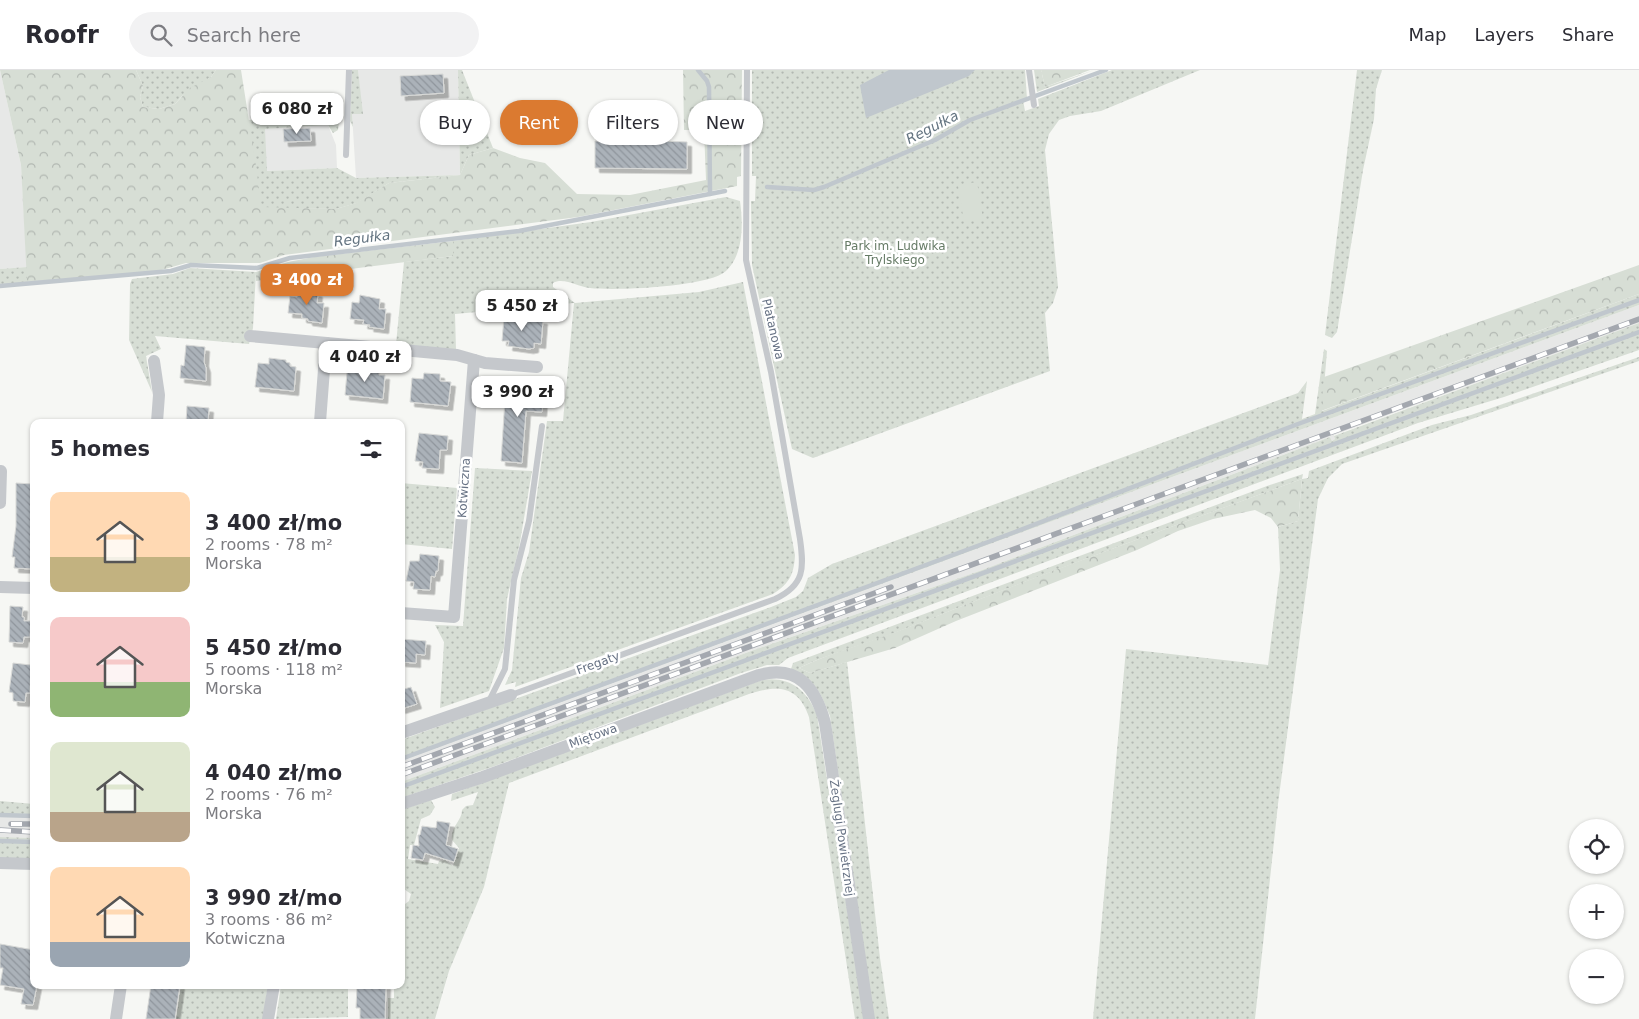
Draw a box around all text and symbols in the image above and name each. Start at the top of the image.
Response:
search box [129,12,479,57]
text: Roofr [25,21,99,49]
icon: search [147,21,175,49]
text: Search here [187,24,301,46]
text: Map [1408,24,1446,45]
text: Layers [1474,24,1534,45]
text: Share [1562,24,1614,45]
pin: 6 080 zł [245,92,349,135]
text: 6 080 zł [262,99,332,118]
chip: Buy [420,100,490,145]
chip: Rent [500,100,578,145]
chip: Filters [588,100,678,145]
chip: New [688,100,763,145]
water label: Regułka [903,107,961,147]
water label: Regułka [333,227,391,249]
park label: Park im. Ludwika Trylskiego [844,239,946,267]
pin: 3 400 zł [255,264,359,306]
text: 3 400 zł [272,270,342,289]
pin: 5 450 zł [470,290,574,332]
text: 5 450 zł [487,296,557,315]
street label: Platanowa [759,297,787,361]
pin: 4 040 zł [313,340,417,383]
text: 4 040 zł [330,347,400,366]
pin: 3 990 zł [466,376,570,418]
text: 3 990 zł [483,382,553,401]
icon: filters [357,435,385,463]
text: 5 homes [50,437,150,461]
street label: Kotwiczna [455,457,473,519]
text: 3 400 zł/mo [205,511,342,535]
icon: home [90,512,150,572]
text: 2 rooms · 78 m² [205,535,333,554]
text: Morska [205,554,262,573]
text: 5 450 zł/mo [205,636,342,660]
icon: home [90,637,150,697]
street label: Fregaty [575,649,621,677]
text: 5 rooms · 118 m² [205,660,343,679]
text: Morska [205,679,262,698]
street label: Miętowa [567,721,619,751]
text: 4 040 zł/mo [205,761,342,785]
icon: home [90,762,150,822]
street label: Żeglugi Powietrznej [827,779,858,897]
text: 2 rooms · 76 m² [205,785,333,804]
text: Morska [205,804,262,823]
map controls [1569,819,1624,1004]
button: locate [1569,819,1624,874]
button: + [1569,884,1624,939]
text: 3 990 zł/mo [205,886,342,910]
icon: home [90,887,150,947]
text: 3 rooms · 86 m² [205,910,333,929]
text: Kotwiczna [205,929,285,948]
button: − [1569,949,1624,1004]

